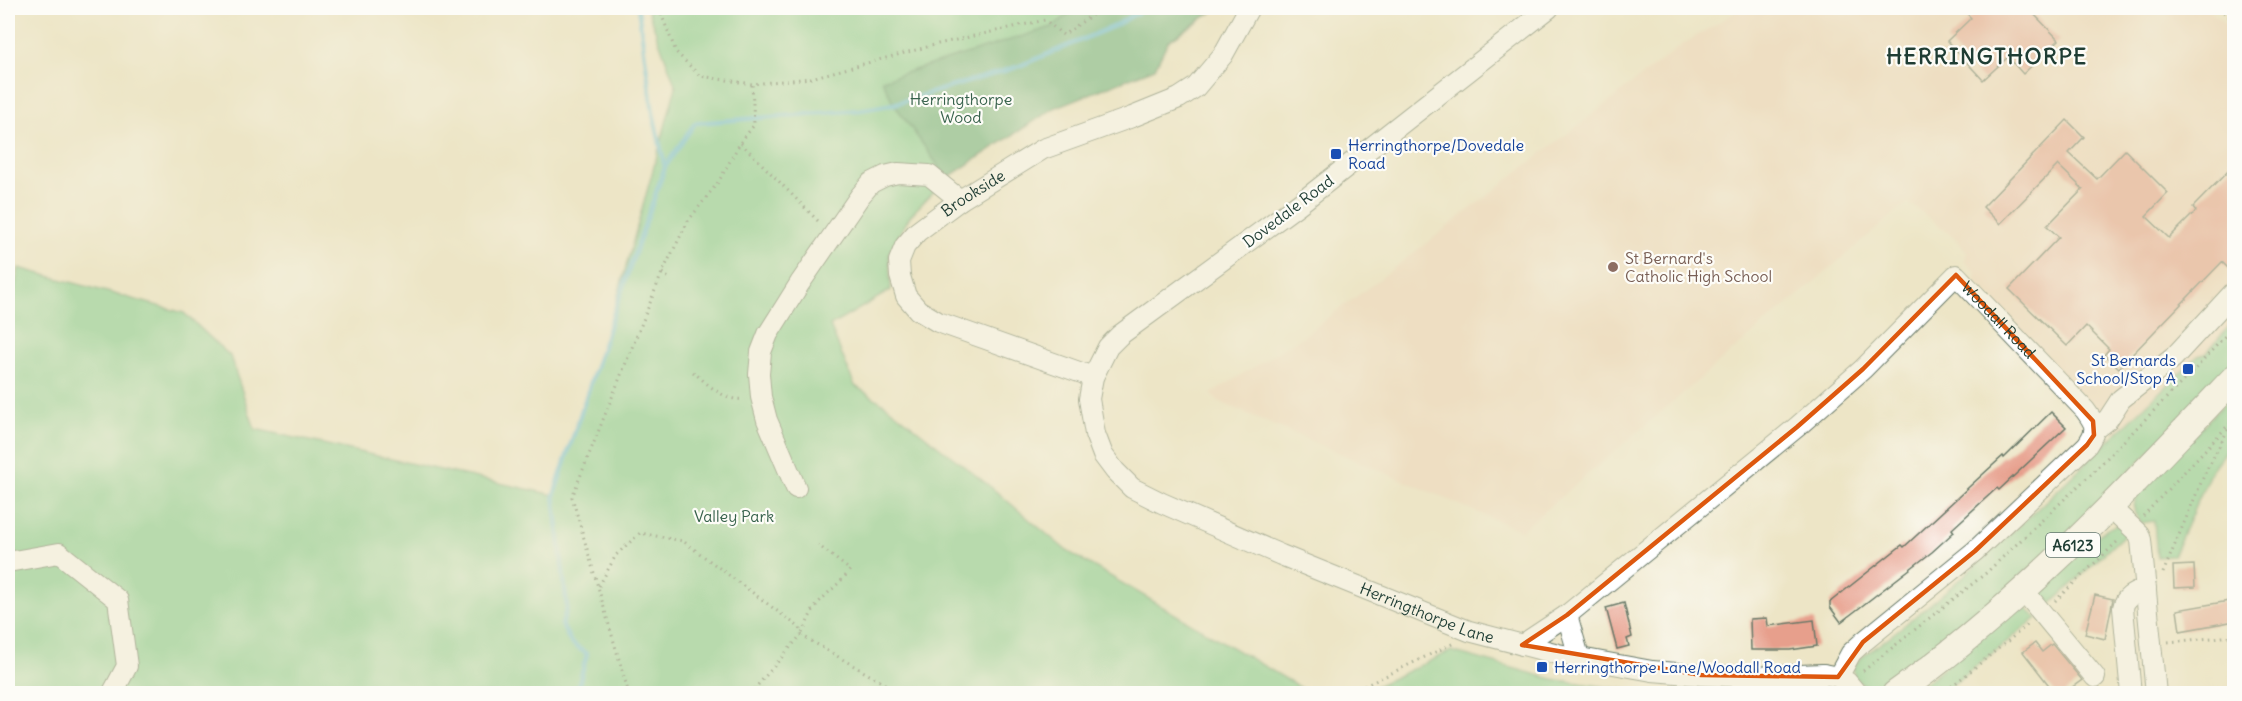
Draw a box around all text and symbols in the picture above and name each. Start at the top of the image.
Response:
district label: HERRINGTHORPE [1886,42,2088,70]
park label: Herringthorpe Wood [910,89,1012,127]
place label: Herringthorpe/Dovedale Road [1348,135,1524,173]
marker: Herringthorpe/Dovedale Road [1329,147,1343,161]
street label: Brookside [937,165,1008,221]
street label: Dovedale Road [1239,170,1337,252]
place label: St Bernard's Catholic High School [1625,248,1772,286]
marker: St Bernard's Catholic High School [1606,260,1620,274]
street label: Woodall Road [1957,277,2040,362]
place label: St Bernards School/Stop A [2076,350,2176,388]
marker: St Bernards School/Stop A [2181,362,2195,376]
park label: Valley Park [694,506,774,526]
road number: A6123 [2046,533,2100,557]
street label: Herringthorpe Lane [1357,578,1496,647]
place label: Herringthorpe Lane/Woodall Road [1554,657,1801,677]
marker: Herringthorpe Lane/Woodall Road [1535,660,1549,674]

